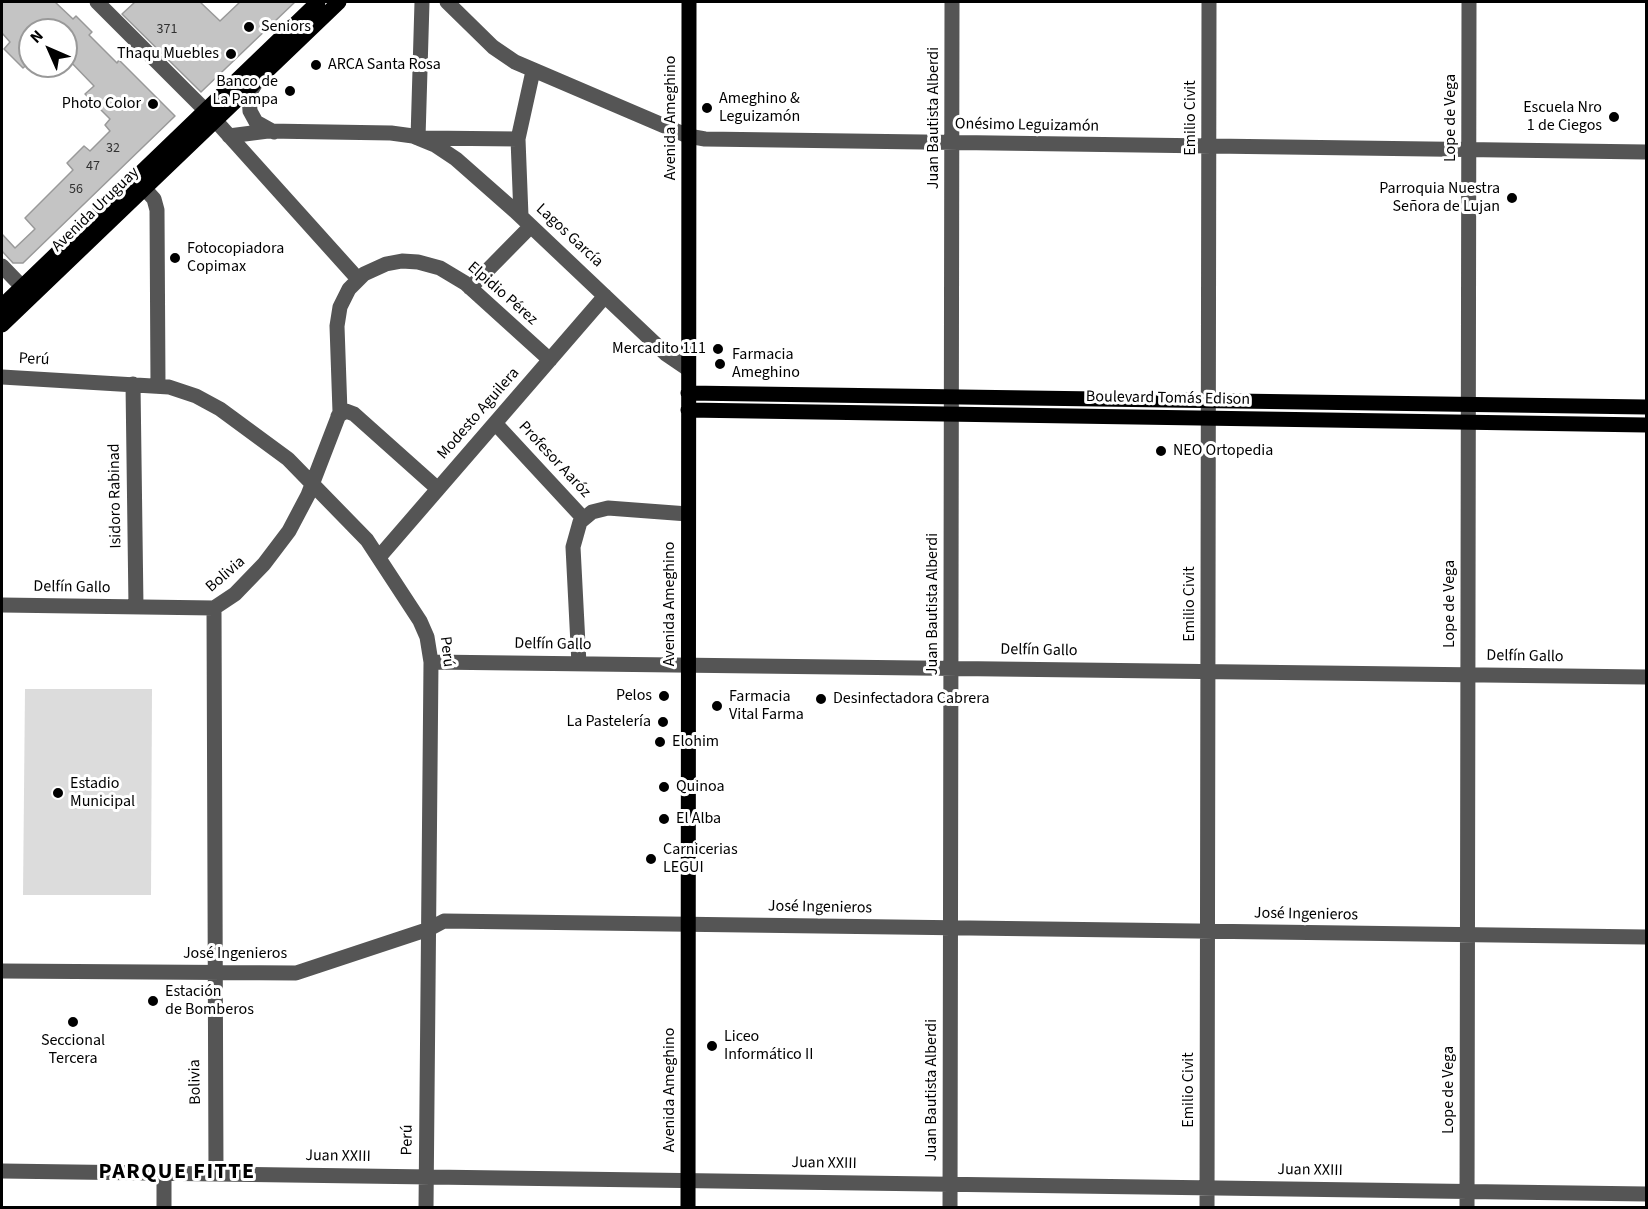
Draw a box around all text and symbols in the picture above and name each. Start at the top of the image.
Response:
place label: Seniors [261,17,311,37]
north arrow [18,18,78,78]
marker: Seniors [242,20,256,34]
house number: 371 [157,22,177,38]
text: N [25,25,48,48]
place label: Thaqu Muebles [117,44,219,64]
marker: Thaqu Muebles [224,47,238,61]
street label: Juan Bautista Alberdi [924,47,944,189]
place label: ARCA Santa Rosa [328,55,441,75]
street label: Avenida Ameghino [661,56,681,180]
marker: ARCA Santa Rosa [309,58,323,72]
place label: Banco de La Pampa [213,72,278,110]
street label: Lope de Vega [1441,74,1461,162]
street label: Emilio Civit [1181,80,1201,156]
marker: Banco de La Pampa [283,84,297,98]
place label: Ameghino & Leguizamón [719,89,800,127]
place label: Photo Color [62,94,141,114]
marker: Photo Color [146,97,160,111]
place label: Escuela Nro 1 de Ciegos [1523,98,1602,136]
marker: Ameghino & Leguizamón [700,101,714,115]
marker: Escuela Nro 1 de Ciegos [1607,110,1621,124]
street label: Onésimo Leguizamón [955,115,1099,137]
house number: 32 [106,141,120,157]
house number: 47 [86,159,100,175]
street label: Avenida Uruguay [48,164,144,256]
place label: Parroquia Nuestra Señora de Lujan [1379,179,1500,217]
house number: 56 [69,182,83,198]
marker: Parroquia Nuestra Señora de Lujan [1505,191,1519,205]
street label: Lagos García [531,200,607,272]
place label: Fotocopiadora Copimax [187,239,284,277]
marker: Fotocopiadora Copimax [168,251,182,265]
street label: Elpidio Pérez [463,258,541,330]
place label: Mercadito 111 [612,339,706,359]
marker: Mercadito 111 [711,342,725,356]
place label: Farmacia Ameghino [732,345,800,383]
street label: Perú [18,350,50,370]
marker: Farmacia Ameghino [713,357,727,371]
street label: Modesto Aguilera [434,364,524,464]
street label: Boulevard Tomás Edison [1086,388,1250,410]
street label: Profesor Aaróz [514,418,594,502]
place label: NEO Ortopedia [1173,441,1273,461]
street label: Isidoro Rabinad [105,443,127,549]
marker: NEO Ortopedia [1154,444,1168,458]
street label: Juan Bautista Alberdi [923,533,943,675]
street label: Avenida Ameghino [660,542,680,666]
street label: Bolivia [203,553,249,597]
street label: Lope de Vega [1440,560,1460,648]
street label: Emilio Civit [1180,566,1200,642]
street label: Delfín Gallo [33,578,111,598]
street label: Delfín Gallo [514,635,592,655]
street label: Perú [435,636,457,668]
street label: Delfín Gallo [1000,641,1078,661]
street label: Delfín Gallo [1486,647,1564,667]
place label: Pelos [616,686,652,706]
place label: Farmacia Vital Farma [729,687,804,725]
marker: Pelos [657,689,671,703]
place label: Desinfectadora Cabrera [833,689,989,709]
marker: Desinfectadora Cabrera [814,692,828,706]
marker: Farmacia Vital Farma [710,699,724,713]
place label: La Pastelería [566,712,651,732]
marker: La Pastelería [656,715,670,729]
place label: Elohim [672,732,719,752]
marker: Elohim [653,735,667,749]
place label: Estadio Municipal [70,774,135,812]
place label: Quinoa [676,777,725,797]
marker: Quinoa [657,780,671,794]
marker: Estadio Municipal [51,786,65,800]
place label: El Alba [676,809,721,829]
marker: El Alba [657,812,671,826]
place label: Carnicerias LEGUI [663,840,738,878]
marker: Carnicerias LEGUI [644,852,658,866]
street label: José Ingenieros [768,897,872,919]
street label: José Ingenieros [1254,904,1358,926]
street label: José Ingenieros [183,944,287,964]
place label: Estación de Bomberos [165,982,254,1020]
marker: Estación de Bomberos [146,994,160,1008]
marker: Seccional Tercera [66,1015,80,1029]
street label: Juan Bautista Alberdi [922,1019,942,1161]
place label: Liceo Informático II [724,1027,813,1065]
street label: Avenida Ameghino [660,1028,680,1152]
place label: Seccional Tercera [41,1031,105,1069]
marker: Liceo Informático II [705,1039,719,1053]
street label: Lope de Vega [1439,1046,1459,1134]
street label: Emilio Civit [1179,1052,1199,1128]
street label: Bolivia [186,1059,206,1105]
street label: Perú [398,1124,418,1156]
street label: Juan XXIII [305,1147,371,1167]
street label: Juan XXIII [791,1154,857,1174]
district label: PARQUE FITTE [98,1160,256,1186]
street label: Juan XXIII [1277,1161,1343,1181]

